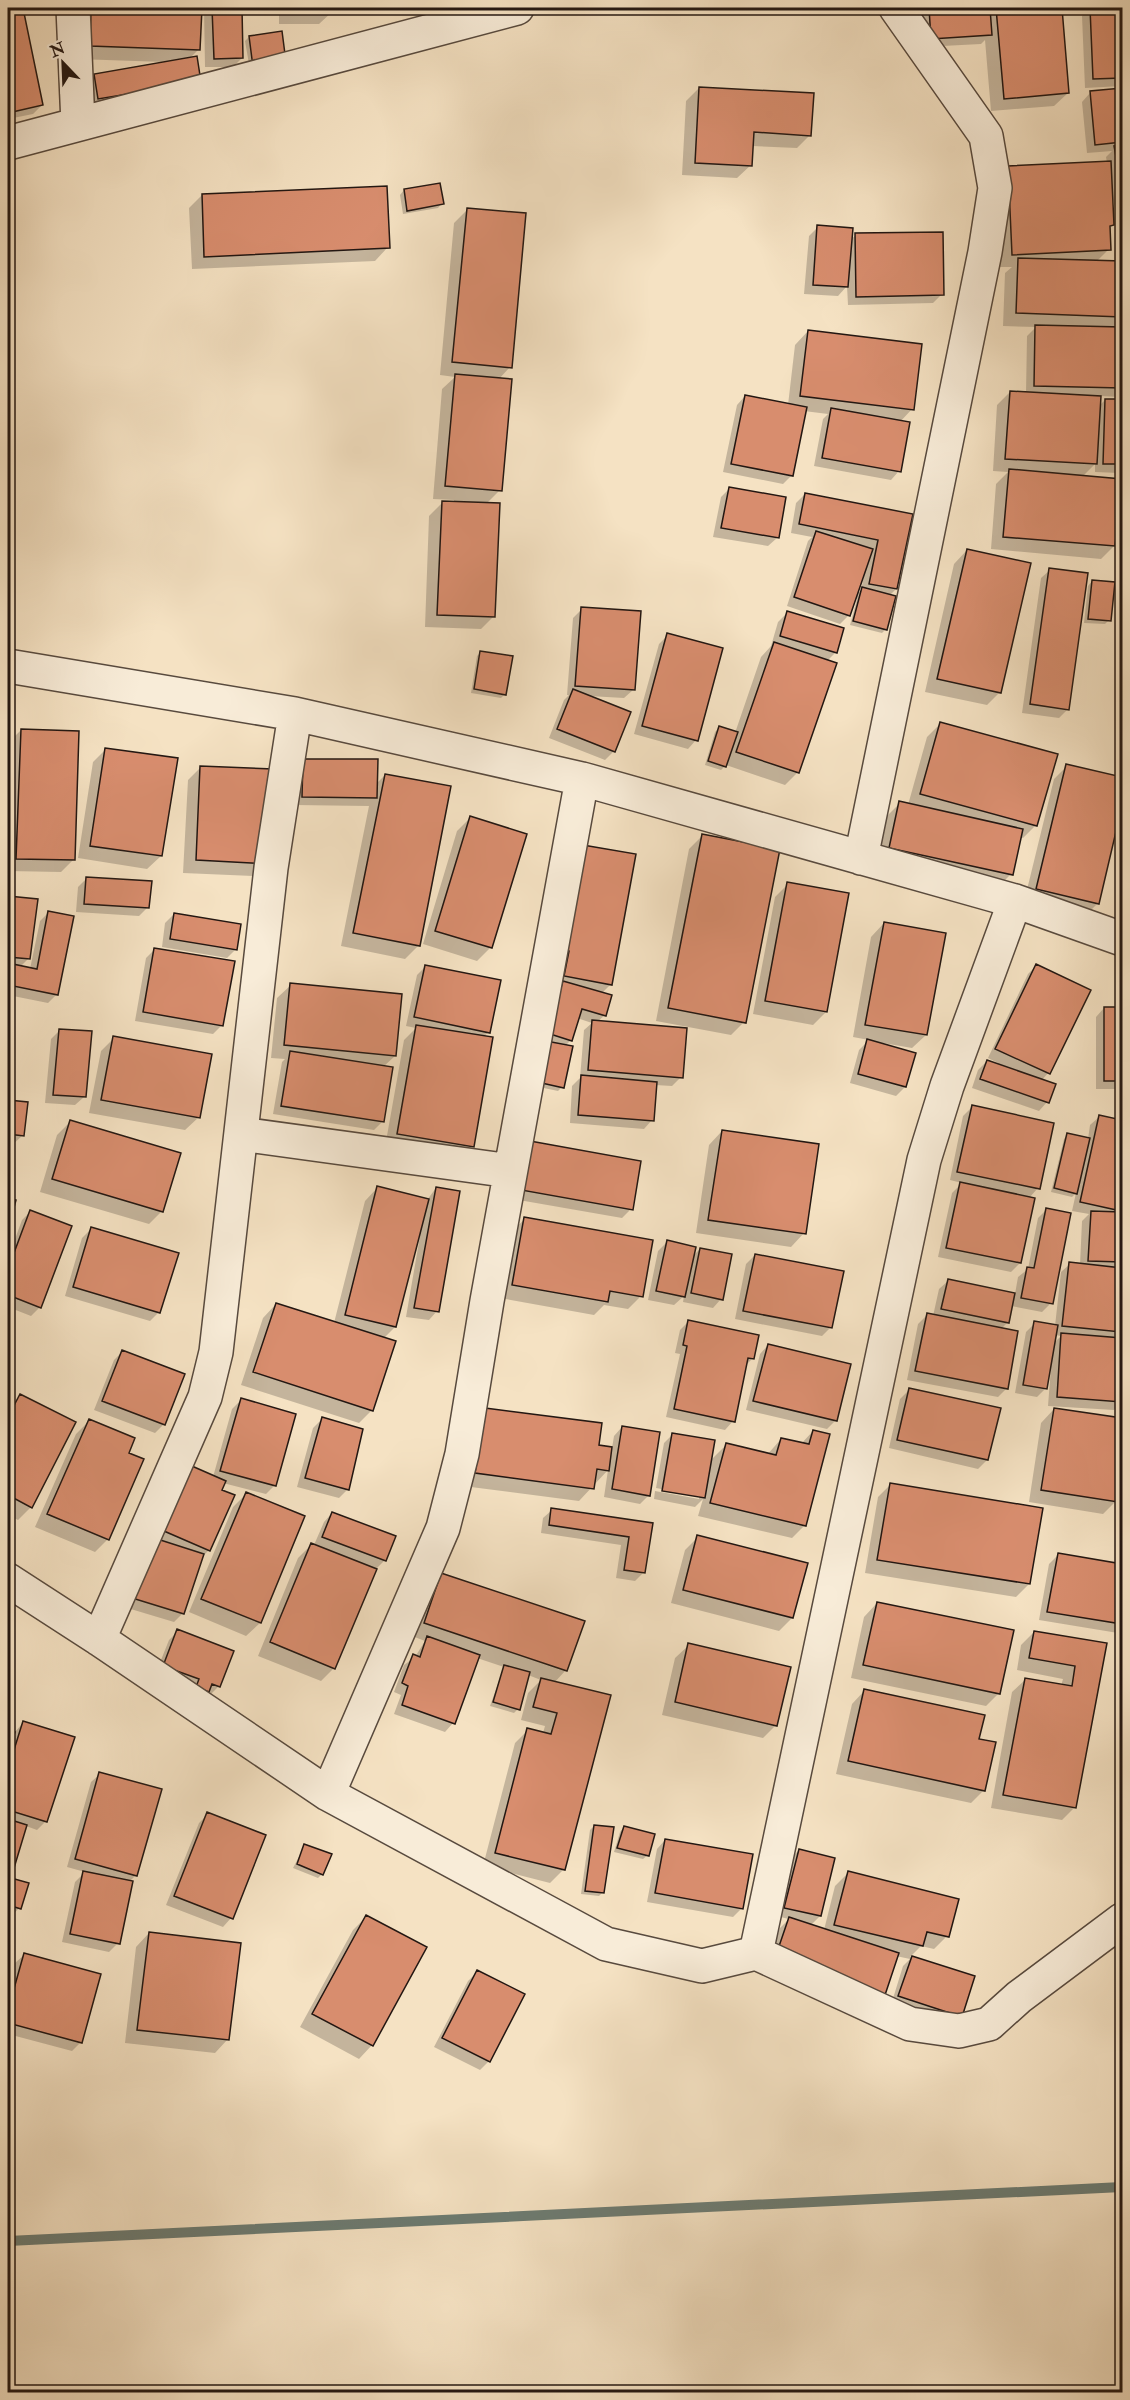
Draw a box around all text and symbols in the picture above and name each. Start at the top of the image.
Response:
north arrow [33,33,93,93]
text: N [46,38,69,63]

